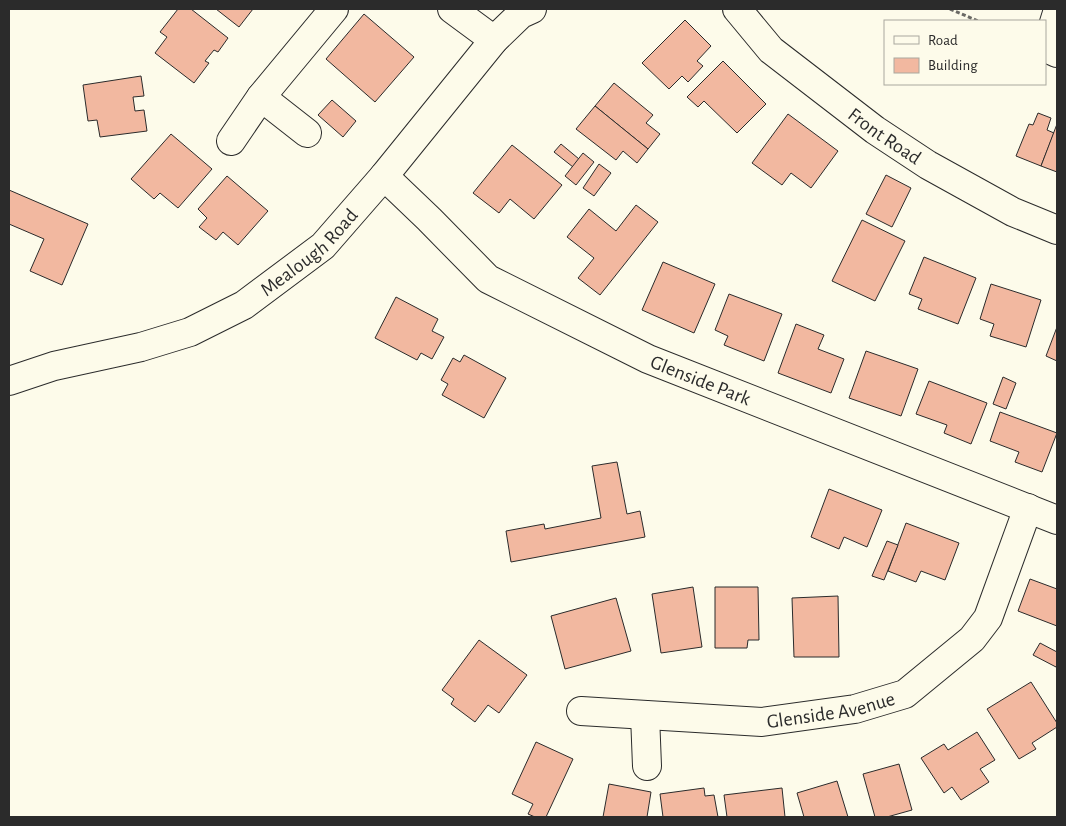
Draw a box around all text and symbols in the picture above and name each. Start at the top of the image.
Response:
legend [884,20,1046,85]
text: Road [928,33,958,48]
text: Building [928,58,978,73]
street label: Front Road [844,104,925,169]
street label: Mealough Road [257,205,362,300]
street label: Glenside Park [647,352,753,409]
street label: Glenside Avenue [765,689,897,732]

